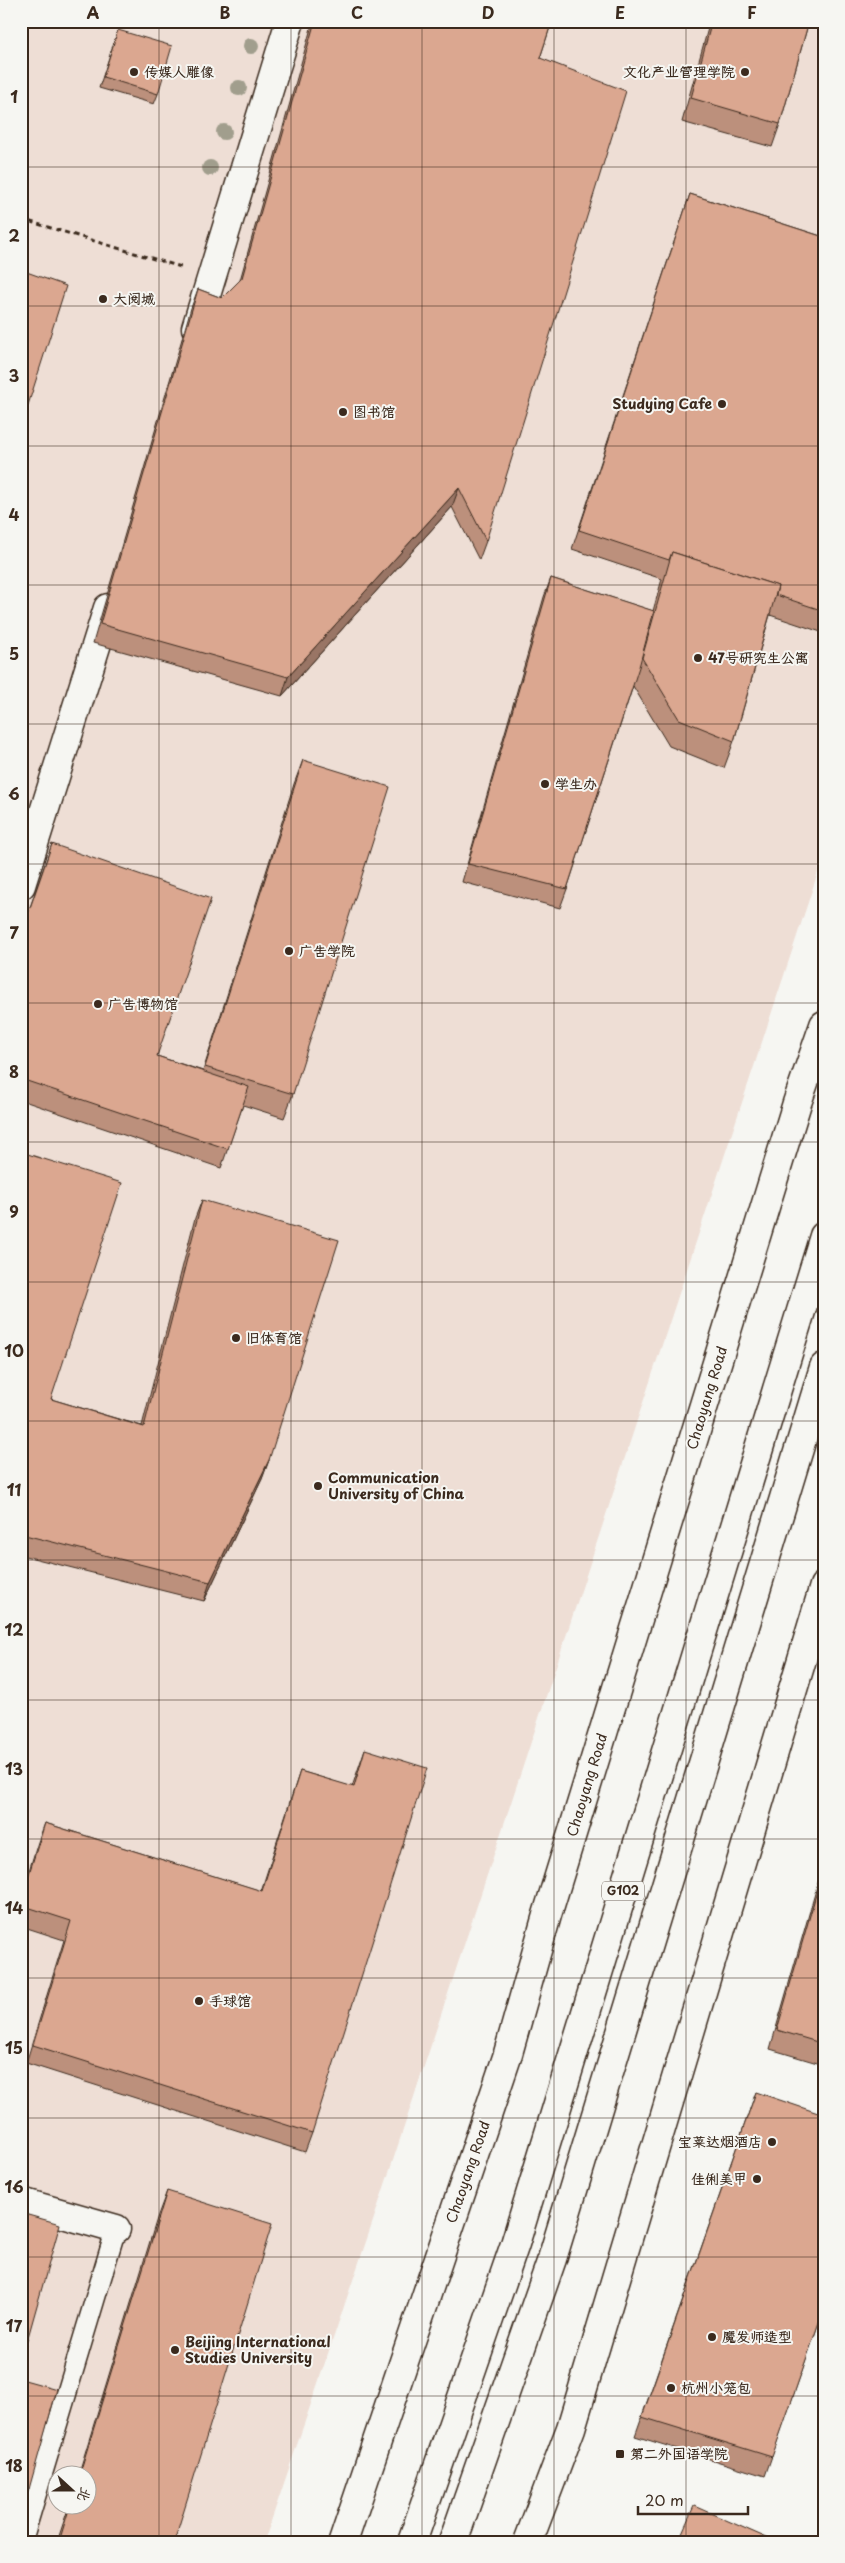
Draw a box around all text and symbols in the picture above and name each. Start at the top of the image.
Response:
text: A [87,0,100,24]
text: B [220,0,231,24]
text: C [351,0,363,24]
text: D [482,0,494,24]
text: E [615,0,625,24]
text: F [747,0,757,24]
place label: 传媒人雕像 [144,61,214,82]
place label: 文化产业管理学院 [623,61,735,82]
marker: 传媒人雕像 [128,66,140,78]
marker: 文化产业管理学院 [739,66,751,78]
text: 1 [10,84,18,108]
text: 2 [8,223,20,247]
place label: 大阅城 [113,288,155,309]
marker: 大阅城 [97,293,109,305]
text: 3 [9,363,19,387]
place label: Studying Cafe [612,393,712,414]
marker: Studying Cafe [716,398,728,410]
place label: 图书馆 [353,401,395,422]
marker: 图书馆 [337,406,349,418]
text: 4 [9,502,20,526]
text: 5 [9,641,19,665]
place label: 47号研究生公寓 [708,647,809,668]
marker: 47号研究生公寓 [692,652,704,664]
place label: 学生办 [555,773,597,794]
marker: 学生办 [539,778,551,790]
text: 6 [8,781,20,805]
text: 7 [9,920,19,944]
place label: 广告学院 [299,940,355,961]
marker: 广告学院 [283,945,295,957]
place label: 广告博物馆 [108,993,178,1014]
marker: 广告博物馆 [92,998,104,1010]
text: 8 [9,1059,19,1083]
text: 9 [9,1199,19,1223]
place label: 旧体育馆 [246,1327,302,1348]
marker: 旧体育馆 [230,1332,242,1344]
text: 10 [4,1338,24,1362]
street label: Chaoyang Road [681,1344,732,1452]
place label: Communication University of China [328,1467,465,1504]
text: 11 [7,1477,21,1501]
marker: Communication University of China [312,1480,324,1492]
text: 12 [5,1617,23,1641]
street label: Chaoyang Road [561,1731,612,1839]
text: 13 [5,1756,23,1780]
road number: G102 [602,1882,644,1900]
text: 14 [5,1895,23,1919]
place label: 手球馆 [209,1990,251,2011]
marker: 手球馆 [193,1995,205,2007]
text: 15 [5,2035,23,2059]
street label: Chaoyang Road [440,2118,495,2226]
place label: 宝莱达烟酒店 [678,2131,762,2152]
marker: 宝莱达烟酒店 [766,2136,778,2148]
place label: 佳俐美甲 [691,2168,747,2189]
marker: 佳俐美甲 [751,2173,763,2185]
text: 16 [5,2174,23,2198]
text: 17 [6,2313,23,2337]
place label: 魔发师造型 [722,2326,792,2347]
place label: Beijing International Studies University [185,2331,330,2368]
marker: 魔发师造型 [706,2331,718,2343]
marker: Beijing International Studies University [169,2344,181,2356]
place label: 杭州小笼包 [681,2377,751,2398]
marker: 杭州小笼包 [665,2382,677,2394]
place label: 第二外国语学院 [630,2443,728,2464]
marker: 第二外国语学院 [614,2448,626,2460]
text: 18 [5,2453,23,2477]
north arrow [48,2466,98,2516]
scale bar [638,2483,748,2515]
text: 北 [72,2485,97,2505]
text: 20 m [645,2488,684,2511]

